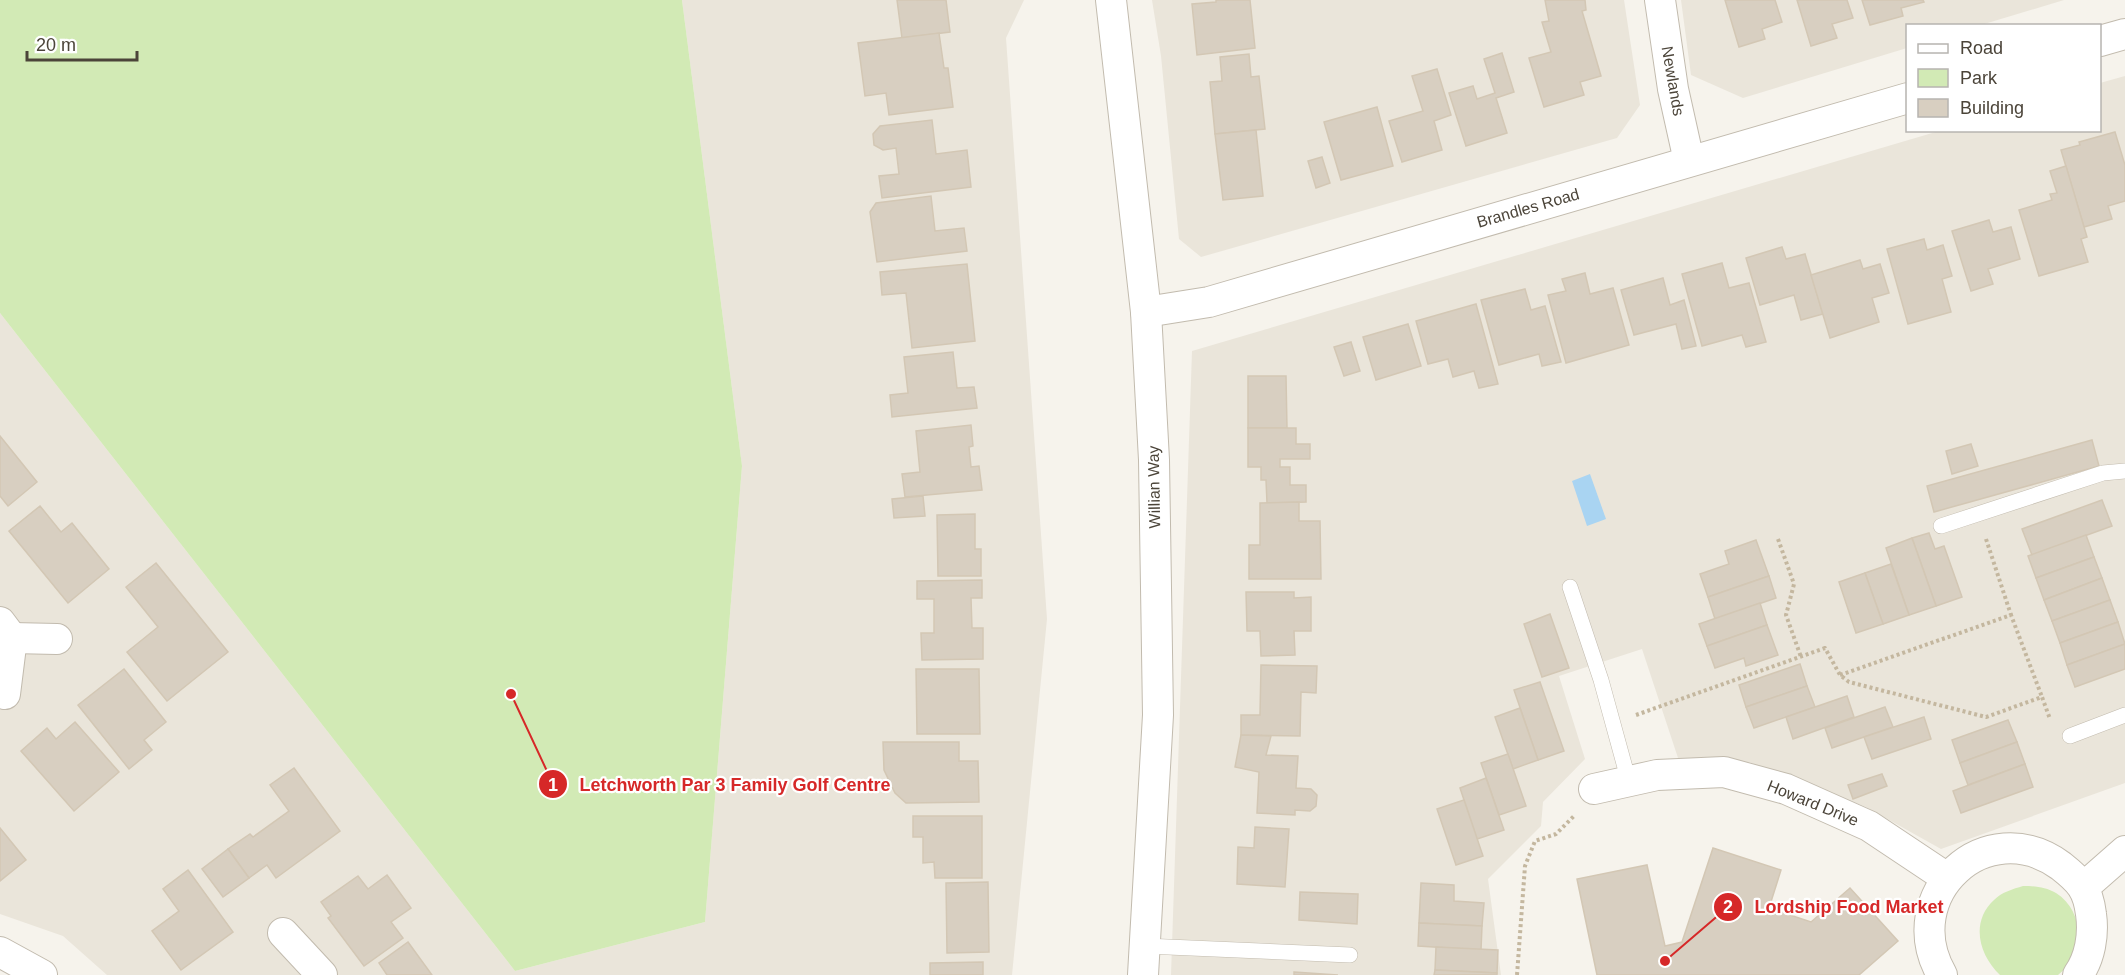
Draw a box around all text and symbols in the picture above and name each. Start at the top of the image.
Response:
scale bar [27,24,136,62]
legend [1906,24,2101,132]
text: 20 m [36,35,76,55]
text: Road [1960,38,2003,58]
street label: Newlands [1659,45,1687,117]
text: Park [1960,68,1998,88]
text: Building [1960,98,2024,118]
street label: Brandles Road [1475,185,1581,231]
street label: Willian Way [1145,445,1163,529]
callout: Letchworth Par 3 Family Golf Centre [538,766,903,802]
text: 1 [548,775,558,795]
text: Letchworth Par 3 Family Golf Centre [579,775,891,795]
street label: Howard Drive [1765,777,1861,829]
callout: Lordship Food Market [1713,889,1956,925]
text: 2 [1723,897,1733,917]
text: Lordship Food Market [1755,897,1944,917]

